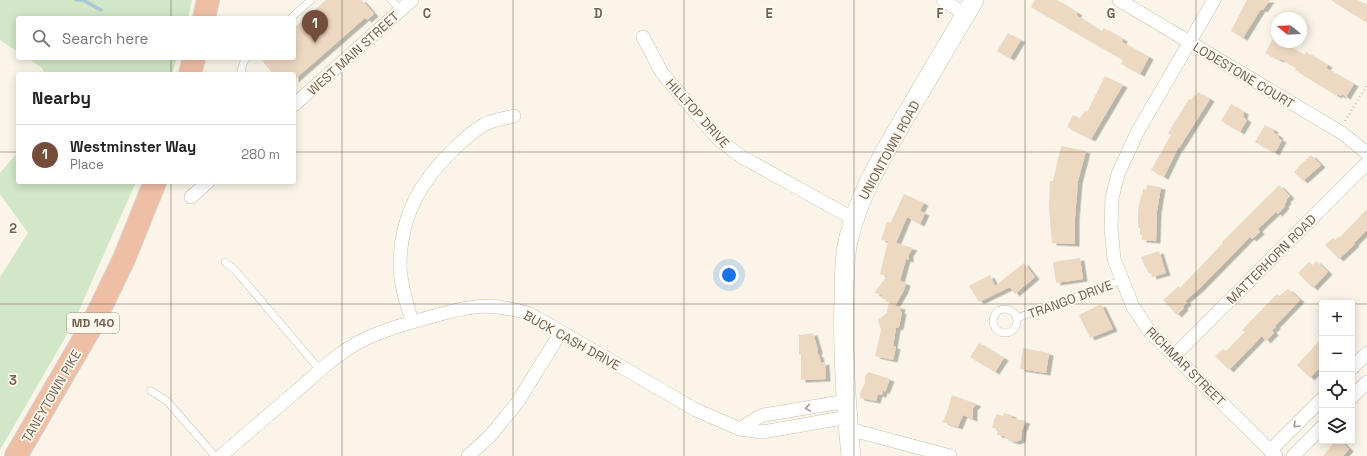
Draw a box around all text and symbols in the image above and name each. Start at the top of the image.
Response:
text: C [423,5,431,22]
text: D [594,5,603,22]
text: E [765,5,773,22]
text: F [937,5,944,22]
text: G [1107,5,1115,22]
street label: WEST MAIN STREET [304,8,403,99]
pin: 1 [302,10,328,43]
north arrow [1271,12,1307,48]
search box [16,16,296,60]
icon: search [30,27,52,49]
text: Search here [62,29,148,48]
street label: LODESTONE COURT [1190,38,1298,113]
street label: HILLTOP DRIVE [662,75,733,151]
text: Nearby [32,87,91,109]
street label: UNIONTOWN ROAD [855,98,924,203]
text: Westminster Way [70,137,196,156]
text: 1 [42,146,48,163]
text: 280 m [241,146,280,163]
text: Place [70,156,104,173]
street label: MATTERHORN ROAD [1223,211,1320,308]
text: 2 [9,220,17,237]
your location [719,265,739,285]
street label: TRANGO DRIVE [1026,276,1115,323]
map controls [1319,300,1355,444]
button: + [1319,300,1355,336]
street label: BUCK CASH DRIVE [520,307,623,374]
road number: MD 140 [67,313,119,333]
street label: RICHMAR STREET [1143,323,1229,410]
button: − [1319,336,1355,372]
street label: TANEYTOWN PIKE [18,347,85,446]
text: 3 [9,372,17,389]
button: locate [1319,372,1355,408]
one-way arrow [805,403,811,412]
button: layers [1319,408,1355,444]
one-way arrow [1293,420,1301,428]

